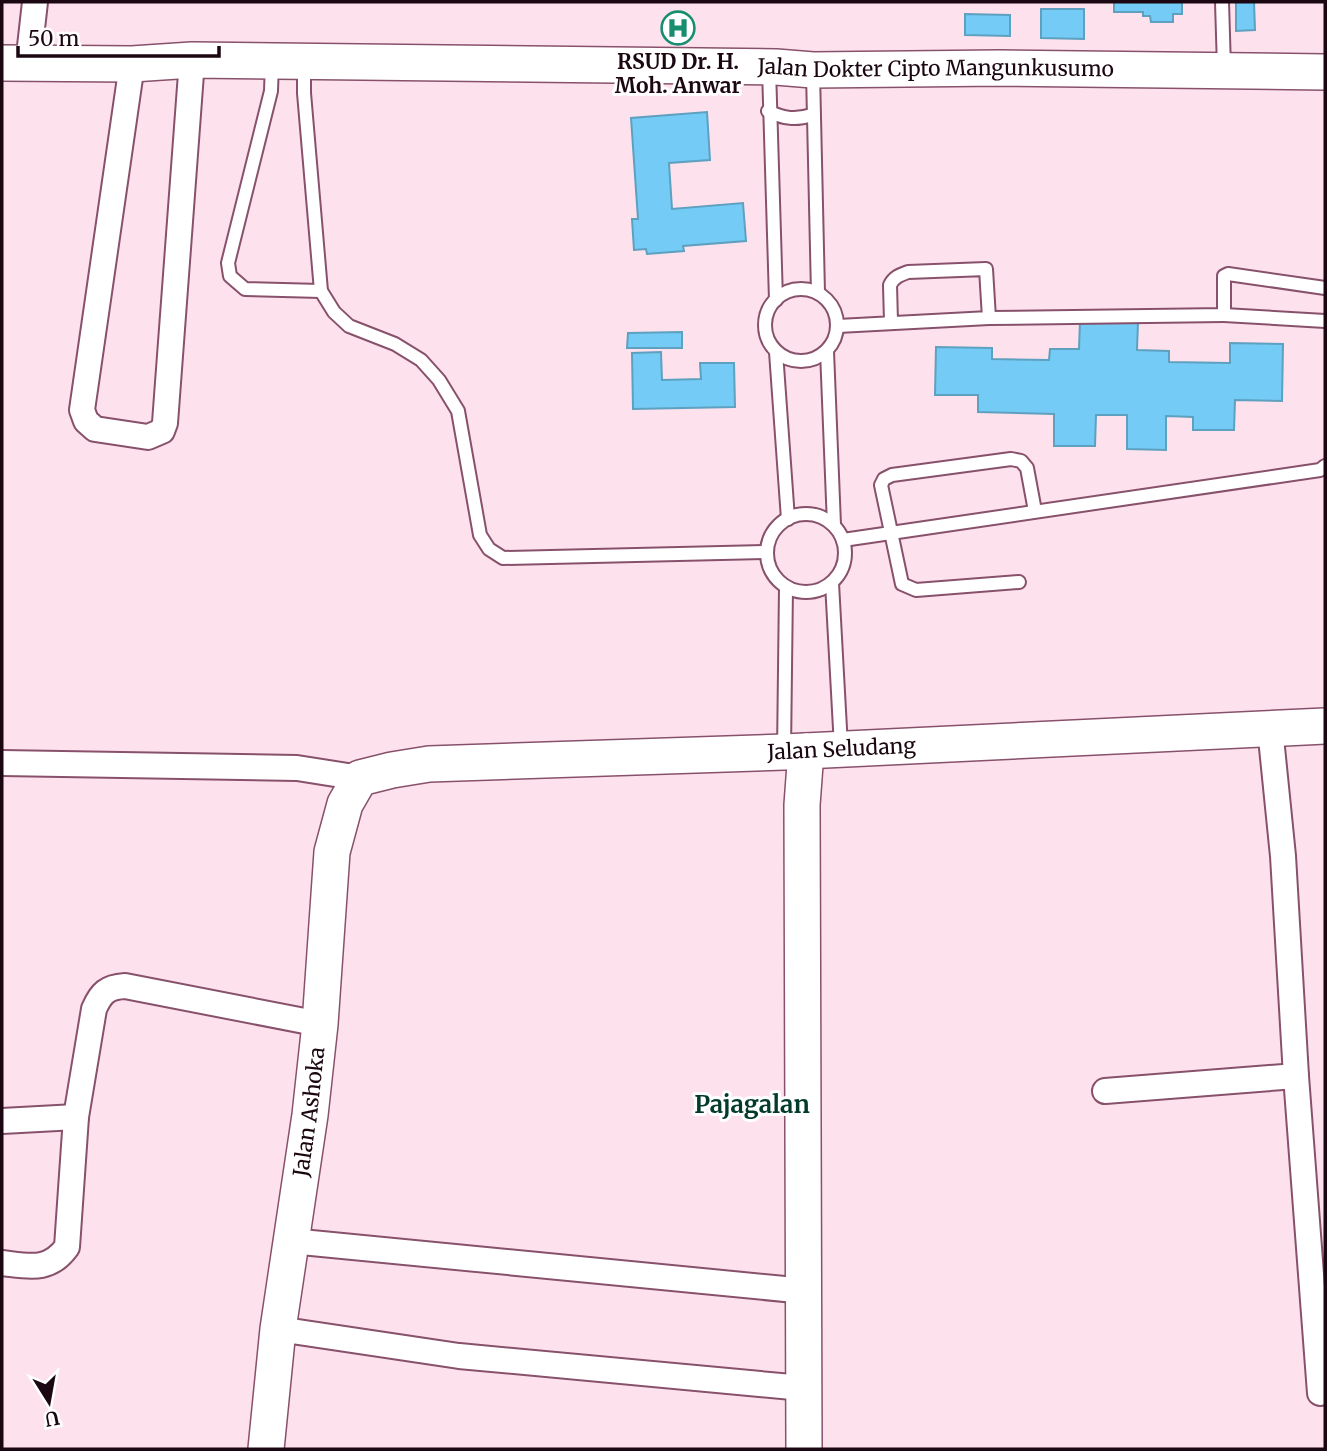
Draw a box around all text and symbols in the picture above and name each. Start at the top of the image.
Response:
hospital icon: RSUD Dr. H. Moh. Anwar [659,9,697,47]
scale bar [18,14,219,58]
text: 50 m [28,25,79,52]
place label: RSUD Dr. H. Moh. Anwar [615,48,741,99]
street label: Jalan Dokter Cipto Mangunkusumo [757,53,1114,83]
street label: Jalan Seludang [766,732,917,766]
street label: Jalan Ashoka [287,1046,330,1180]
district label: Pajagalan [694,1089,810,1120]
north arrow [14,1367,84,1437]
text: U [43,1406,61,1432]

